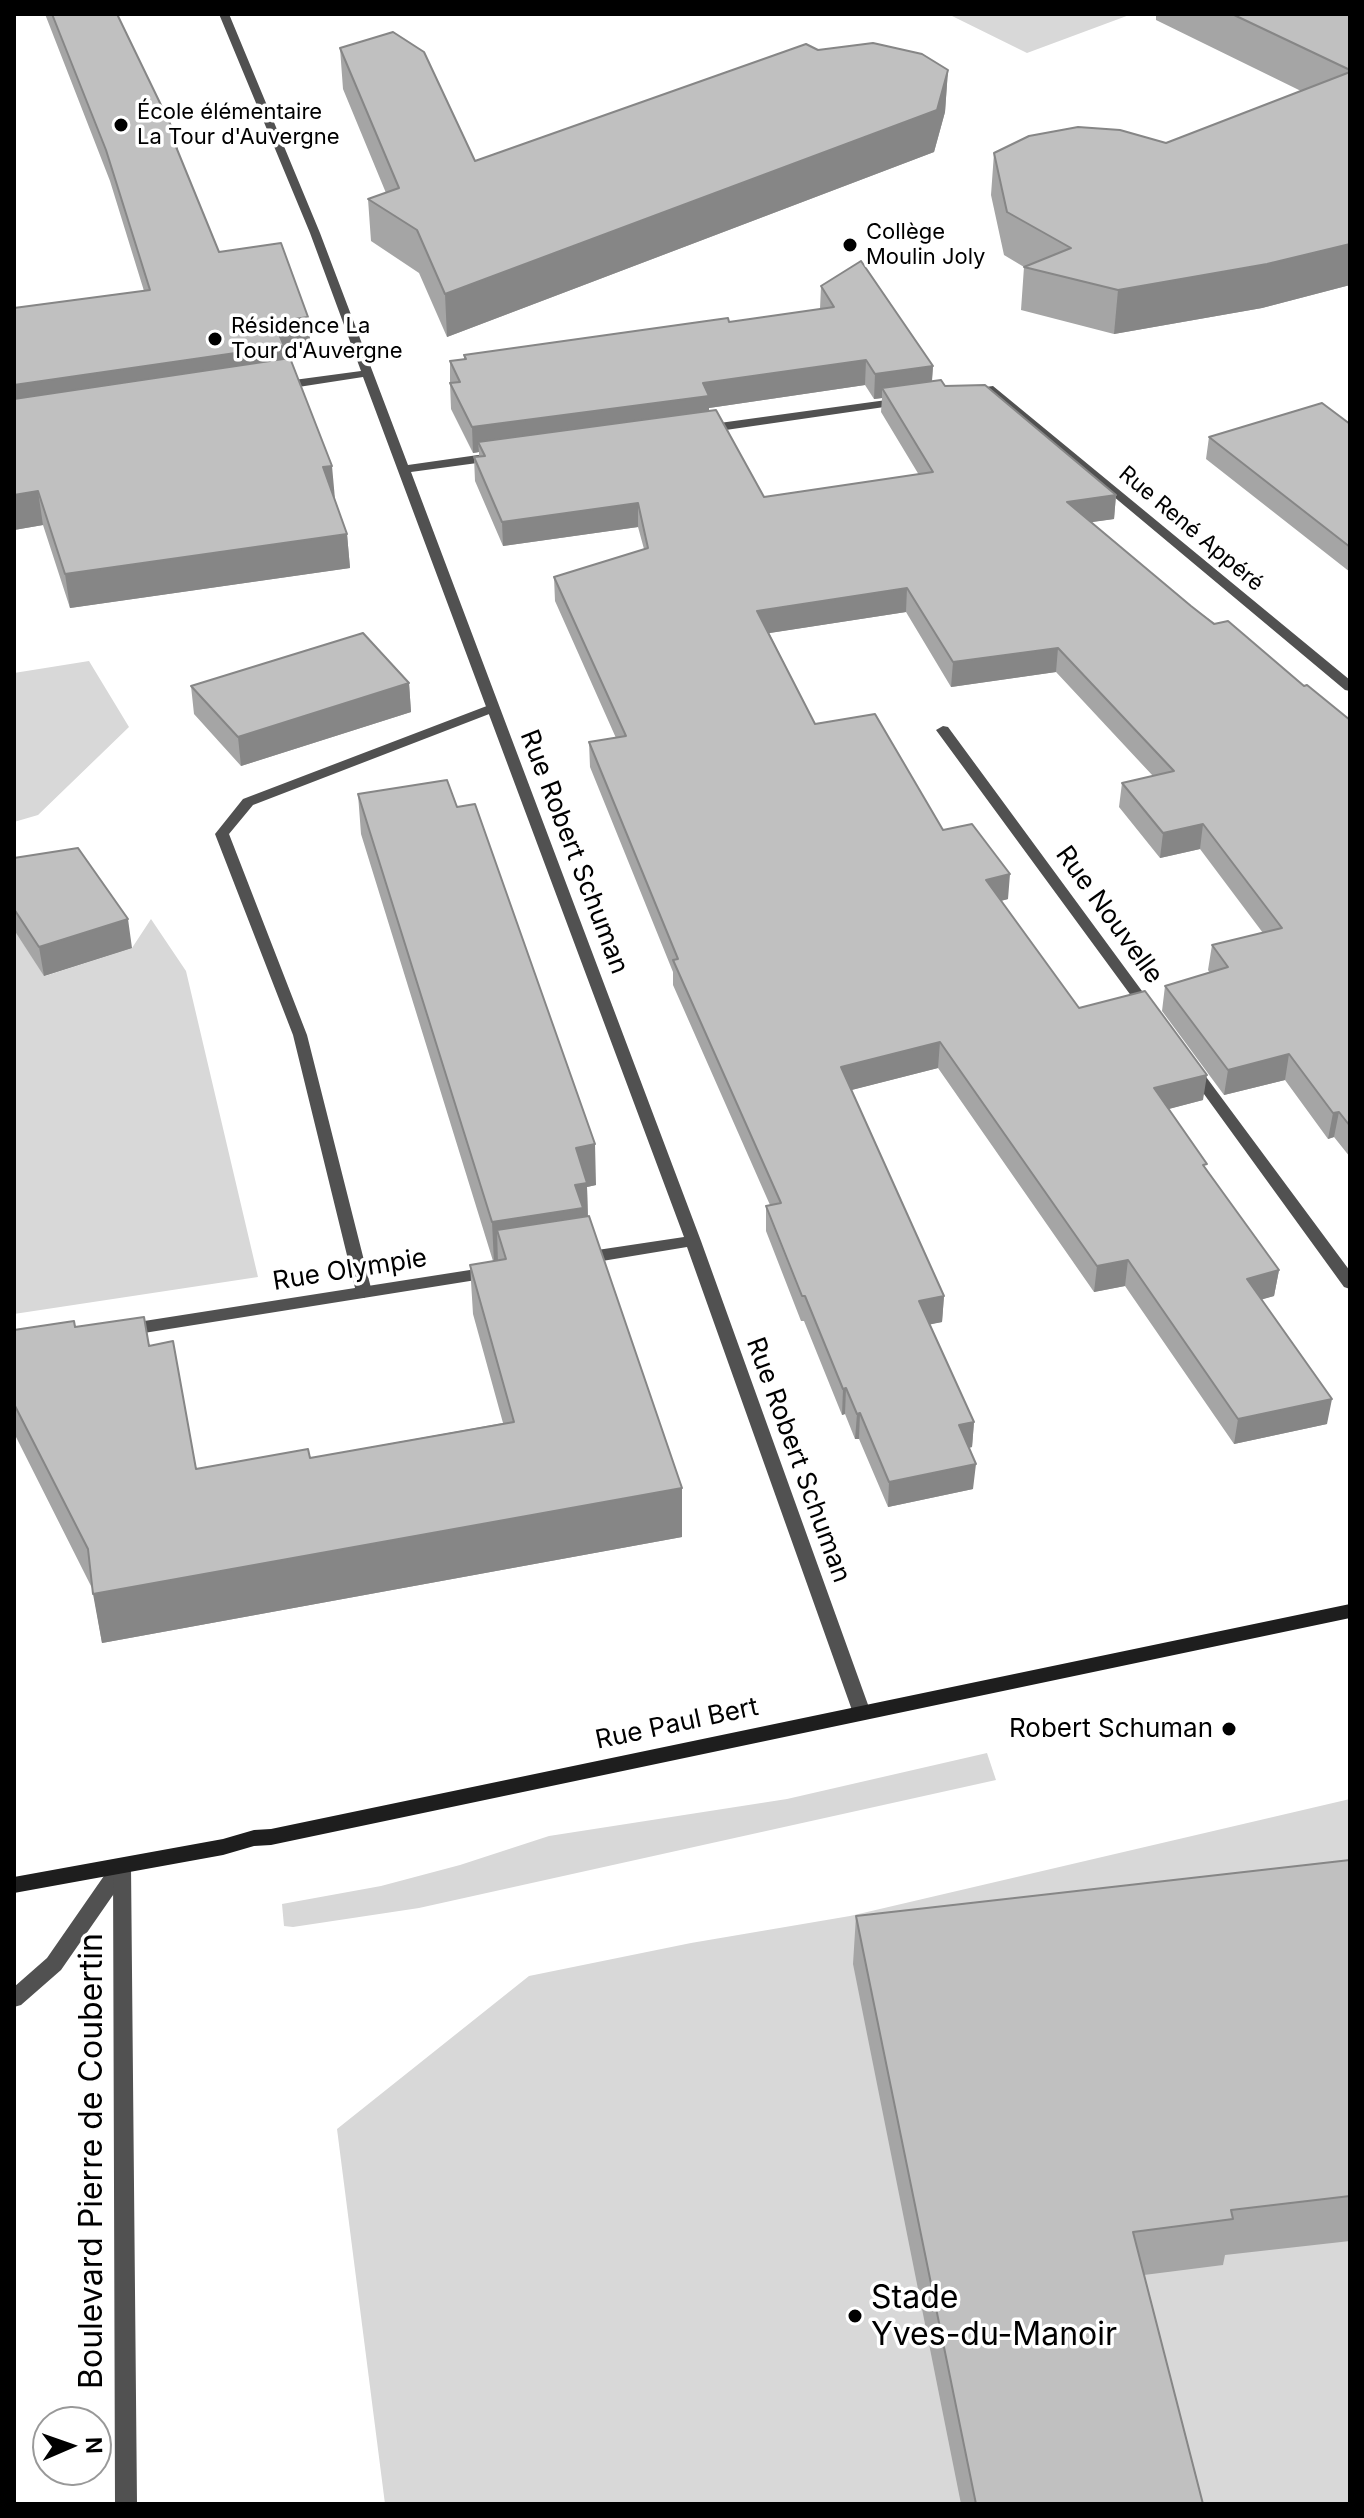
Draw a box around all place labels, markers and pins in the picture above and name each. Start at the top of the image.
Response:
place label: École élémentaire La Tour d'Auvergne [137,99,340,150]
marker: École élémentaire La Tour d'Auvergne [112,116,130,134]
place label: Collège Moulin Joly [866,219,985,270]
marker: Collège Moulin Joly [841,236,859,254]
place label: Résidence La Tour d'Auvergne [231,313,403,364]
marker: Résidence La Tour d'Auvergne [206,330,224,348]
place label: Robert Schuman [1009,1713,1213,1745]
marker: Robert Schuman [1220,1720,1238,1738]
place label: Stade Yves-du-Manoir [871,2279,1117,2354]
marker: Stade Yves-du-Manoir [846,2307,864,2325]

